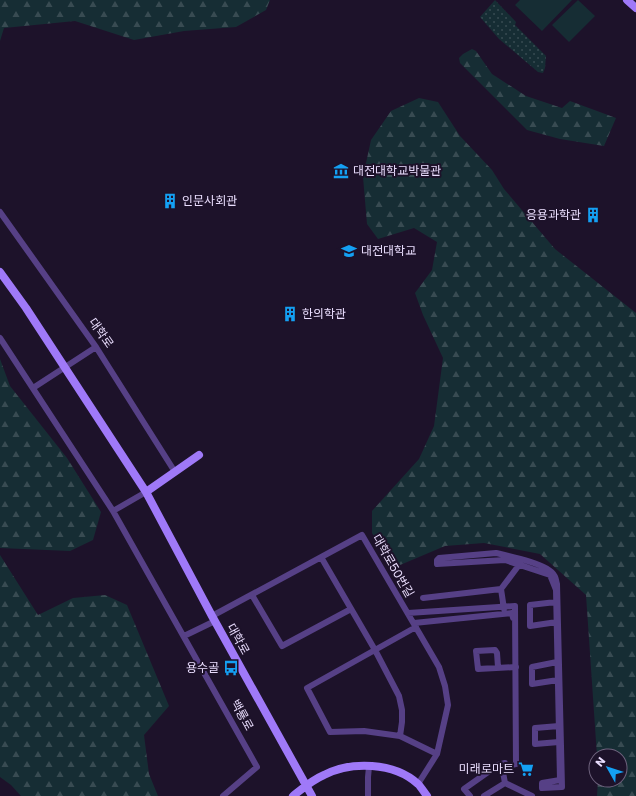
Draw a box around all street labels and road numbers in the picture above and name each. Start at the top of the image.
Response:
street label: 대학로 [85,314,118,351]
street label: 대학로50번길 [369,531,418,600]
street label: 대학로 [223,620,254,657]
street label: 백룡로 [227,696,258,733]

